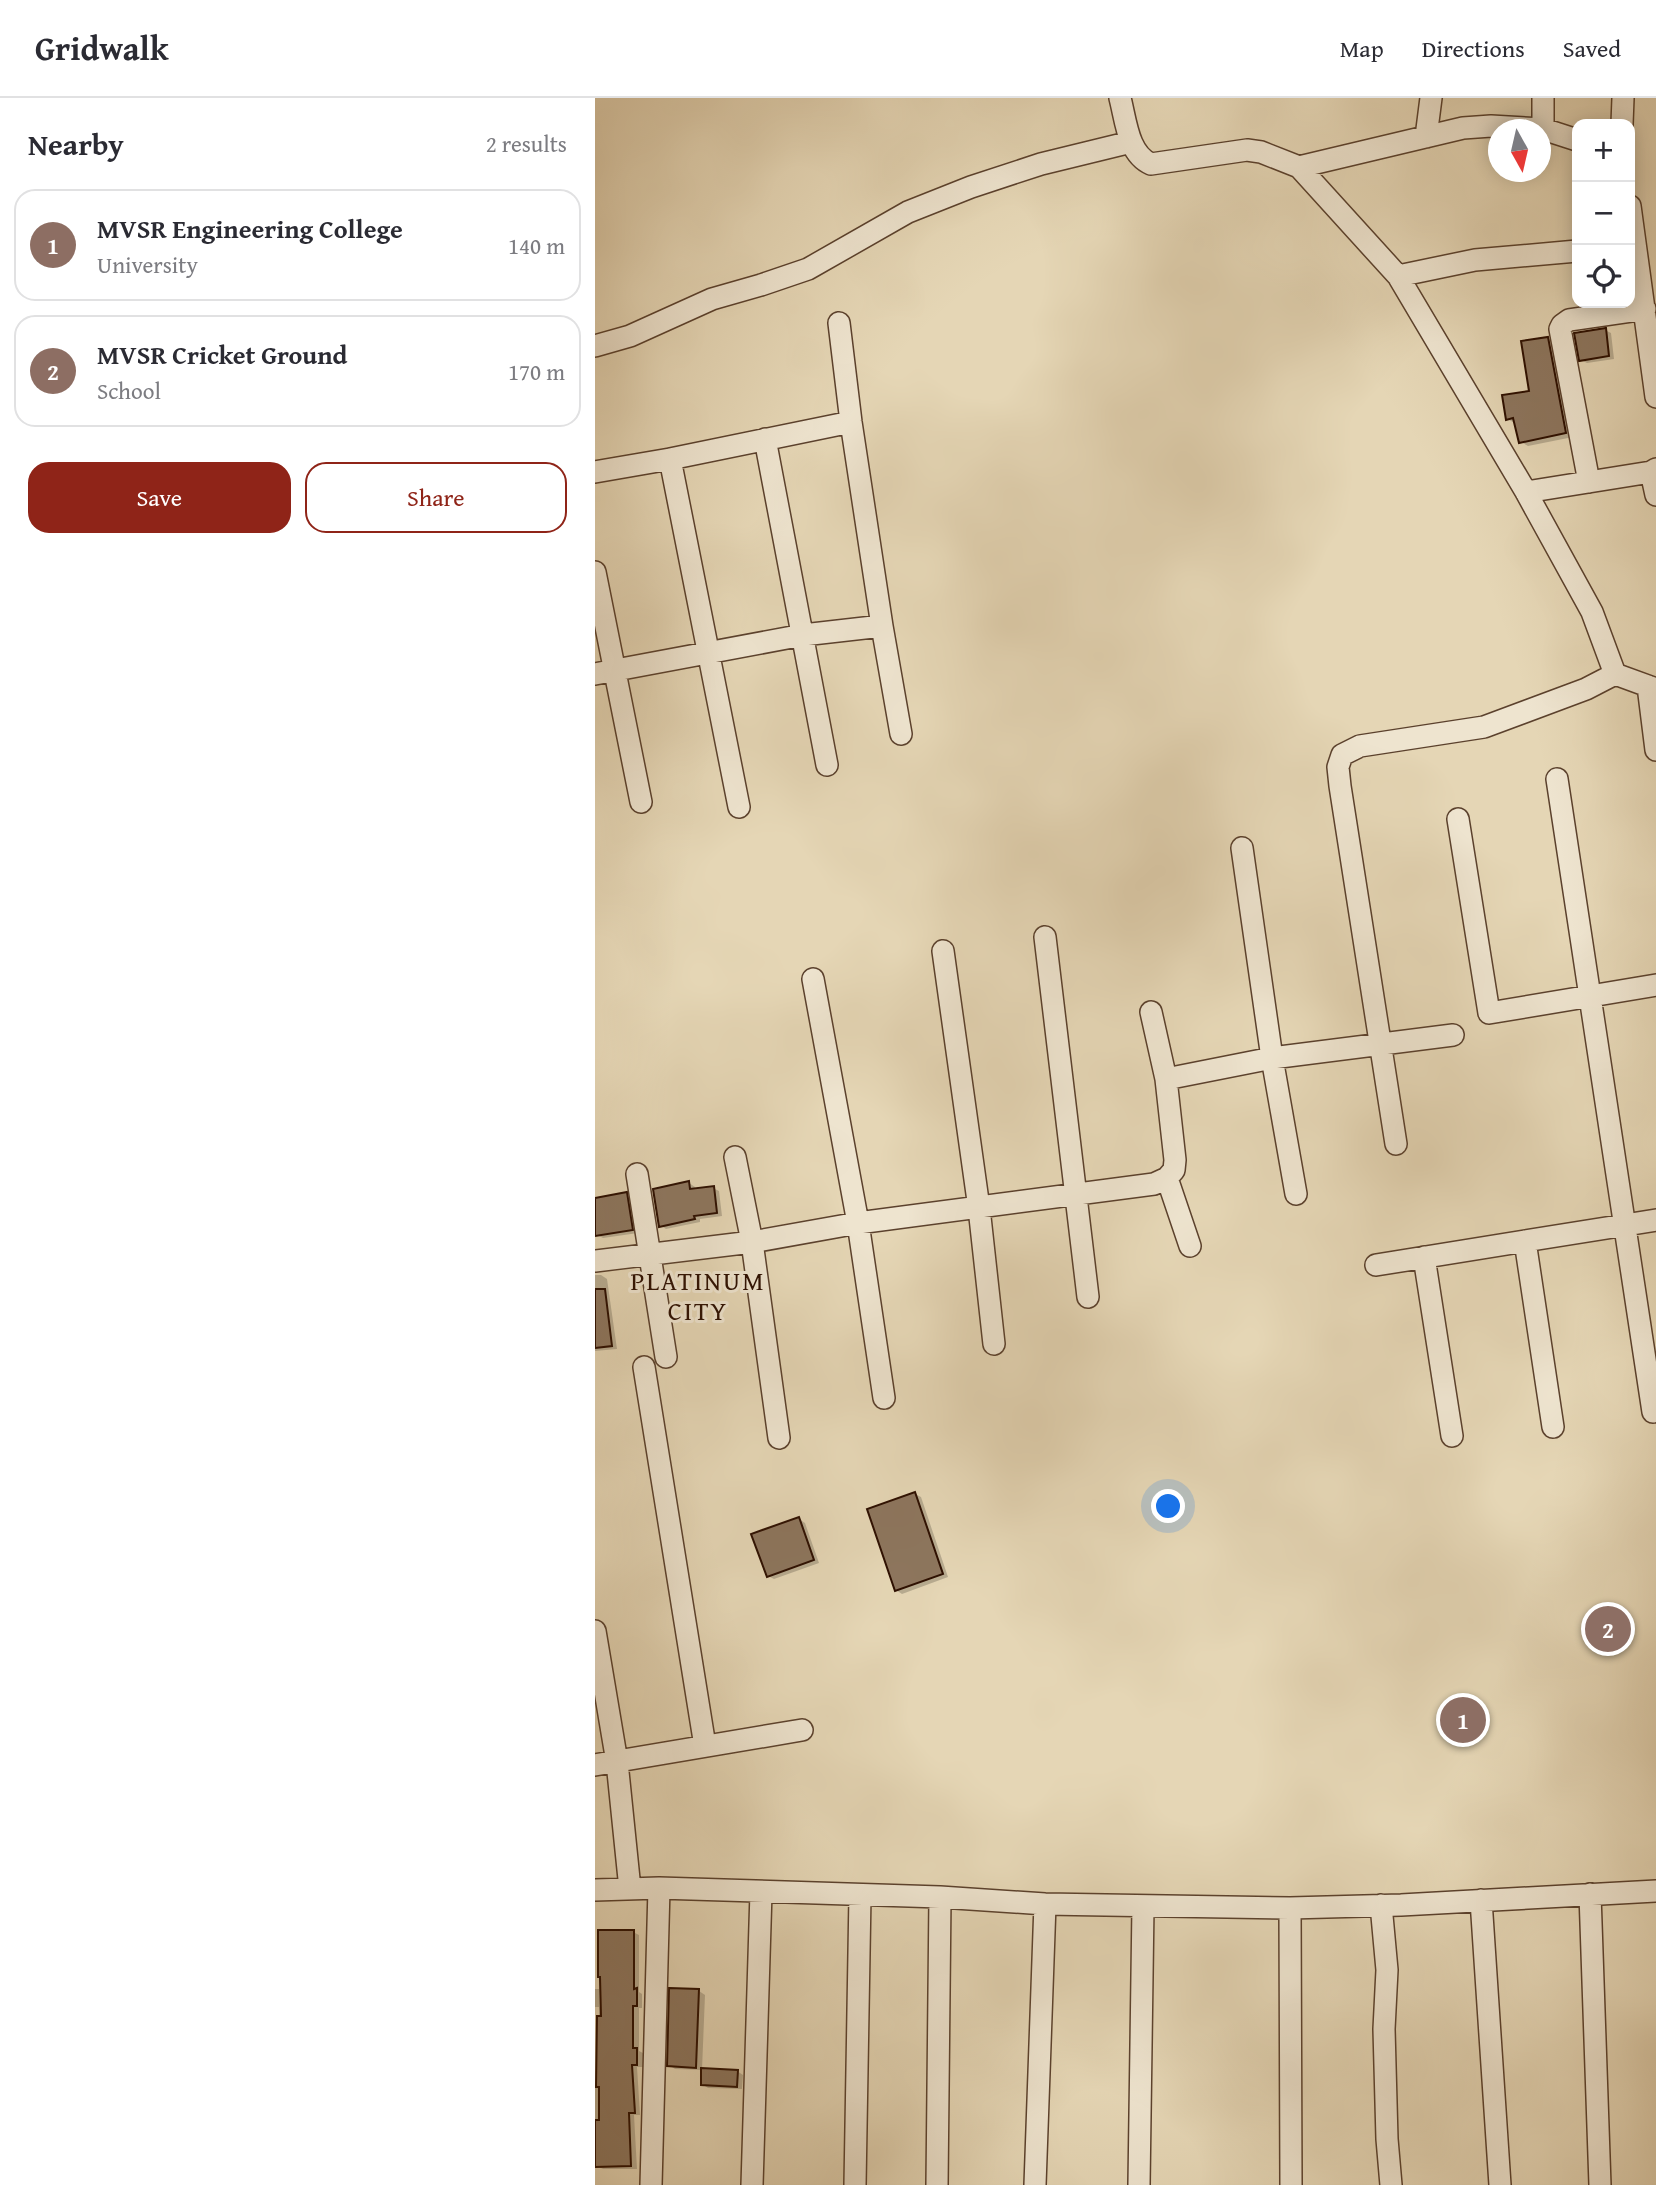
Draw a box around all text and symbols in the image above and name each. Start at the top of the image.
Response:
text: Gridwalk [35,24,169,72]
text: Map [1340,31,1384,66]
text: Directions [1422,31,1525,66]
text: Saved [1563,31,1621,66]
north arrow [1488,119,1551,182]
map controls [1572,119,1635,308]
button: + [1572,119,1635,182]
text: Nearby [28,122,124,166]
text: 2 results [486,127,567,160]
button: − [1572,182,1635,245]
text: MVSR Engineering College [97,209,403,248]
text: 1 [47,229,59,262]
text: 140 m [508,229,565,262]
button: locate [1572,245,1635,308]
text: University [97,248,198,281]
text: MVSR Cricket Ground [97,335,348,374]
text: 2 [47,355,59,388]
text: 170 m [508,355,565,388]
text: School [97,374,161,407]
button: Save [28,462,291,533]
button: Share [305,462,567,533]
district label: PLATINUM CITY [630,1261,766,1330]
your location [1151,1489,1185,1523]
pin: 2 [1585,1603,1631,1655]
pin: 1 [1440,1694,1486,1746]

